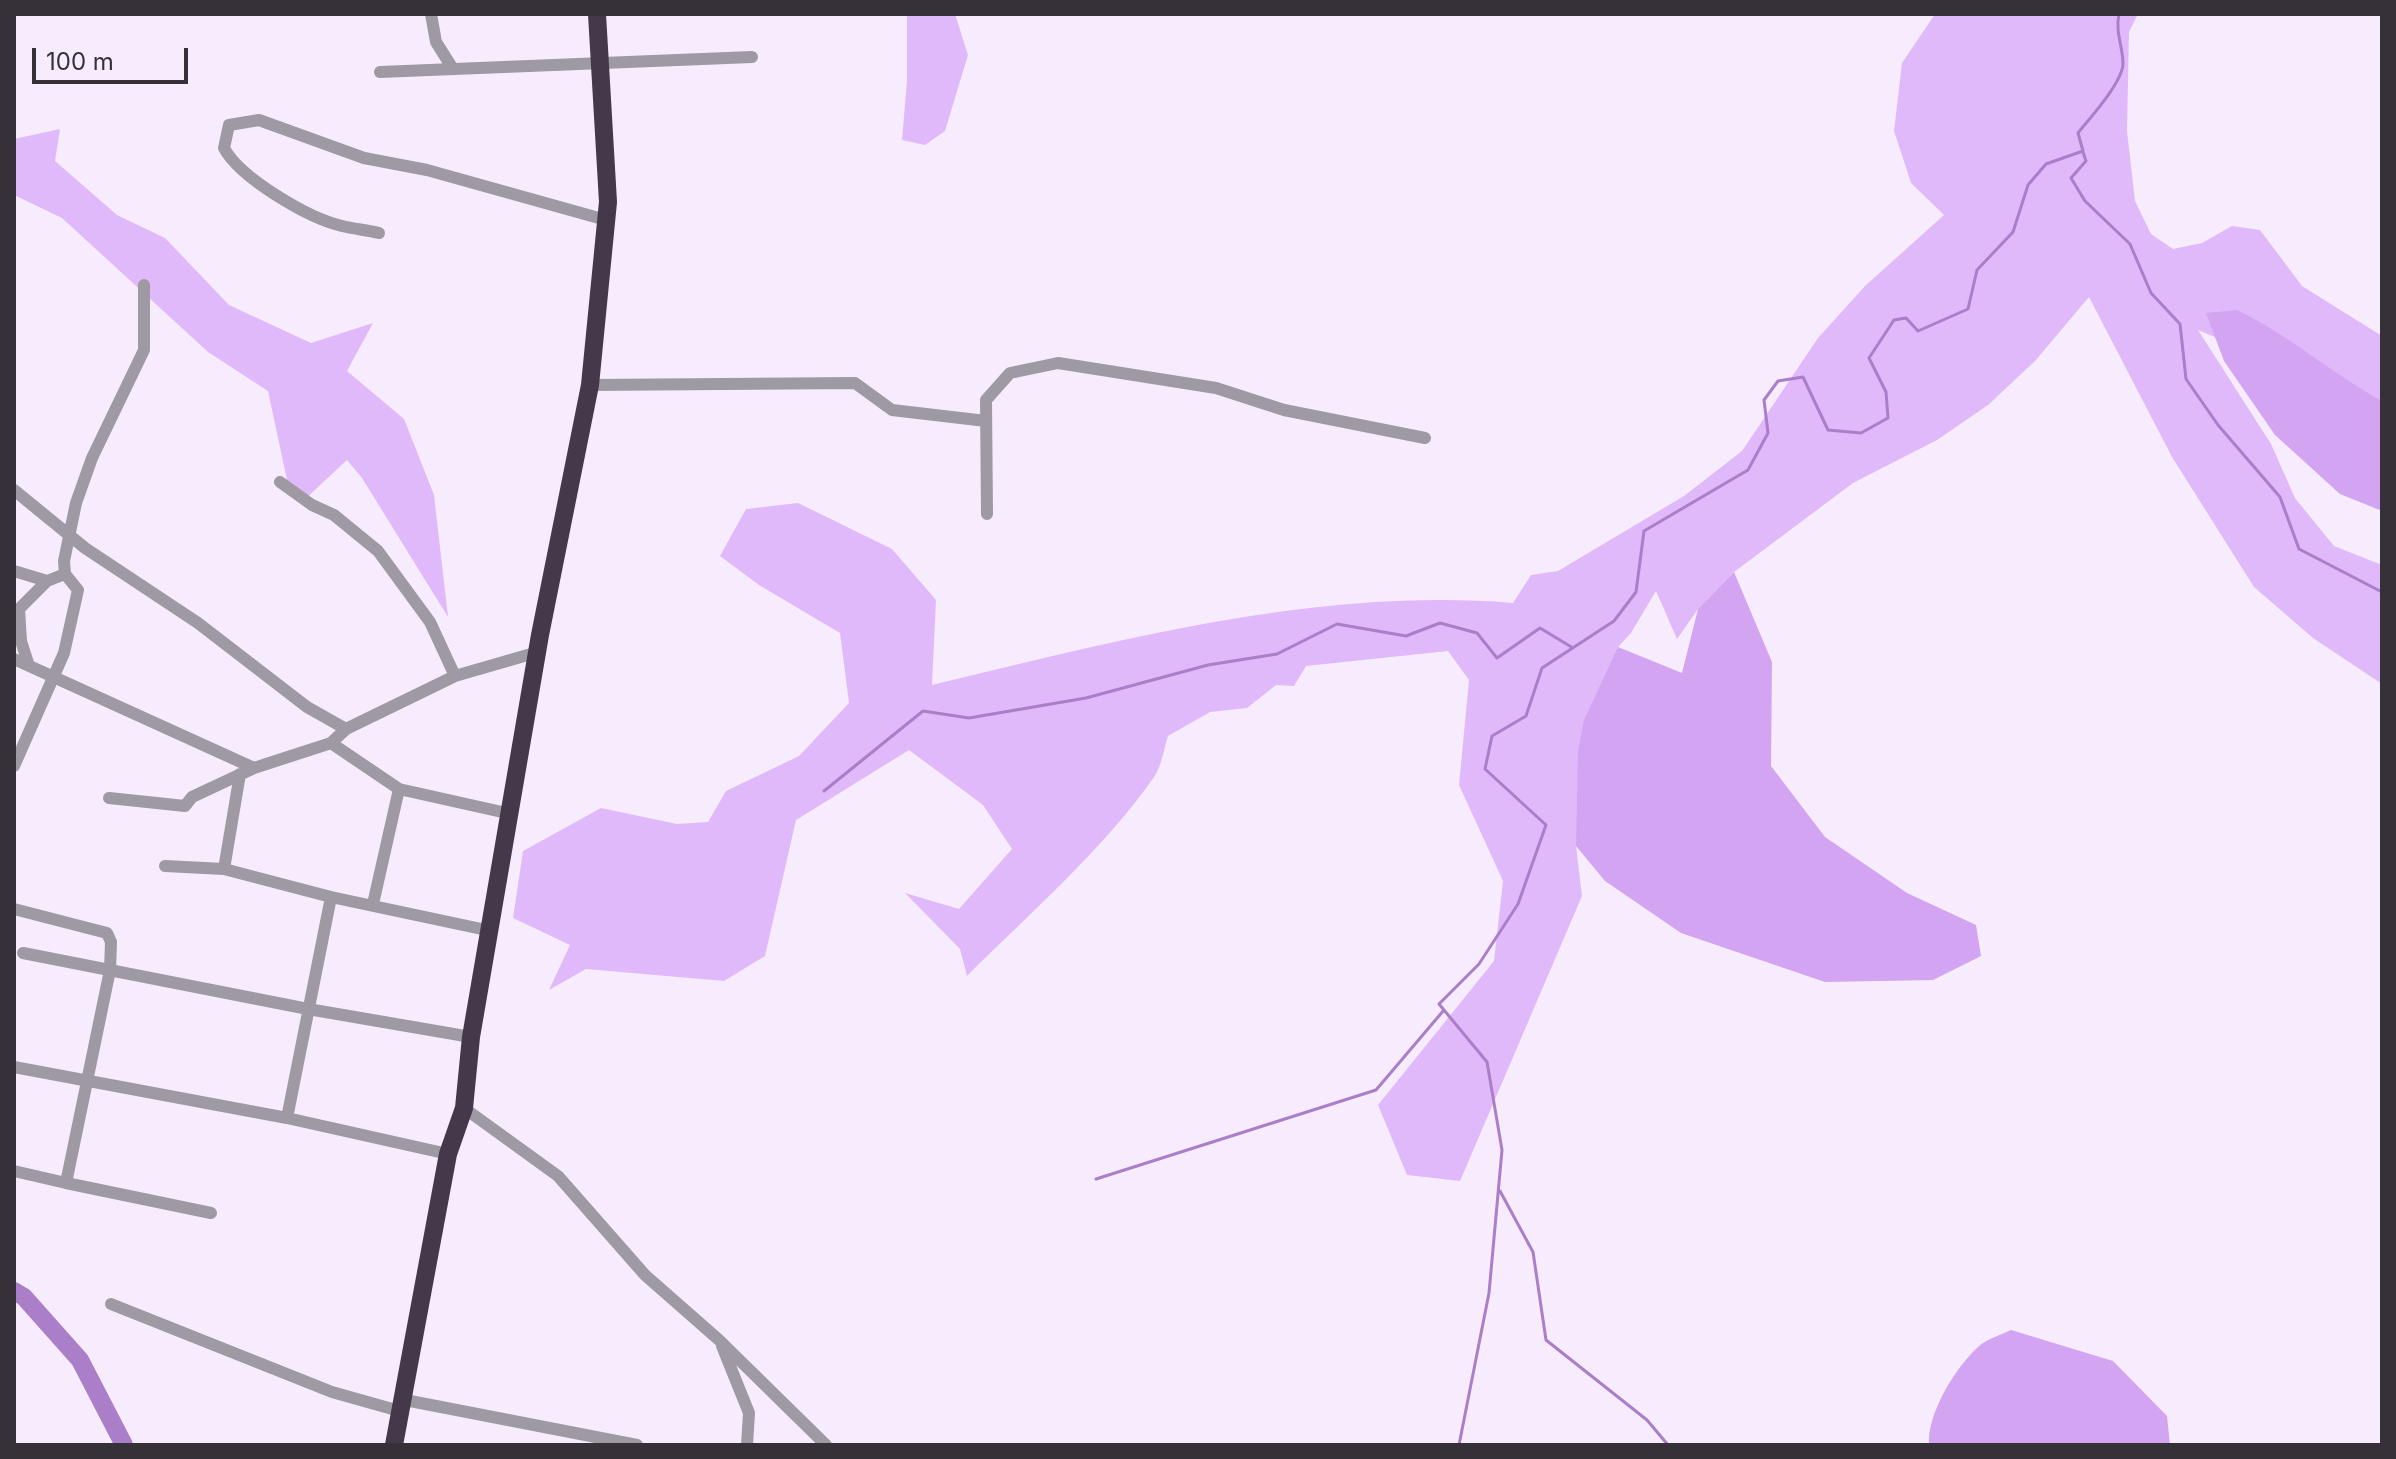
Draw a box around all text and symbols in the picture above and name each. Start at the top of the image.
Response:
scale bar [36,32,192,82]
text: 100 m [46,47,114,76]

